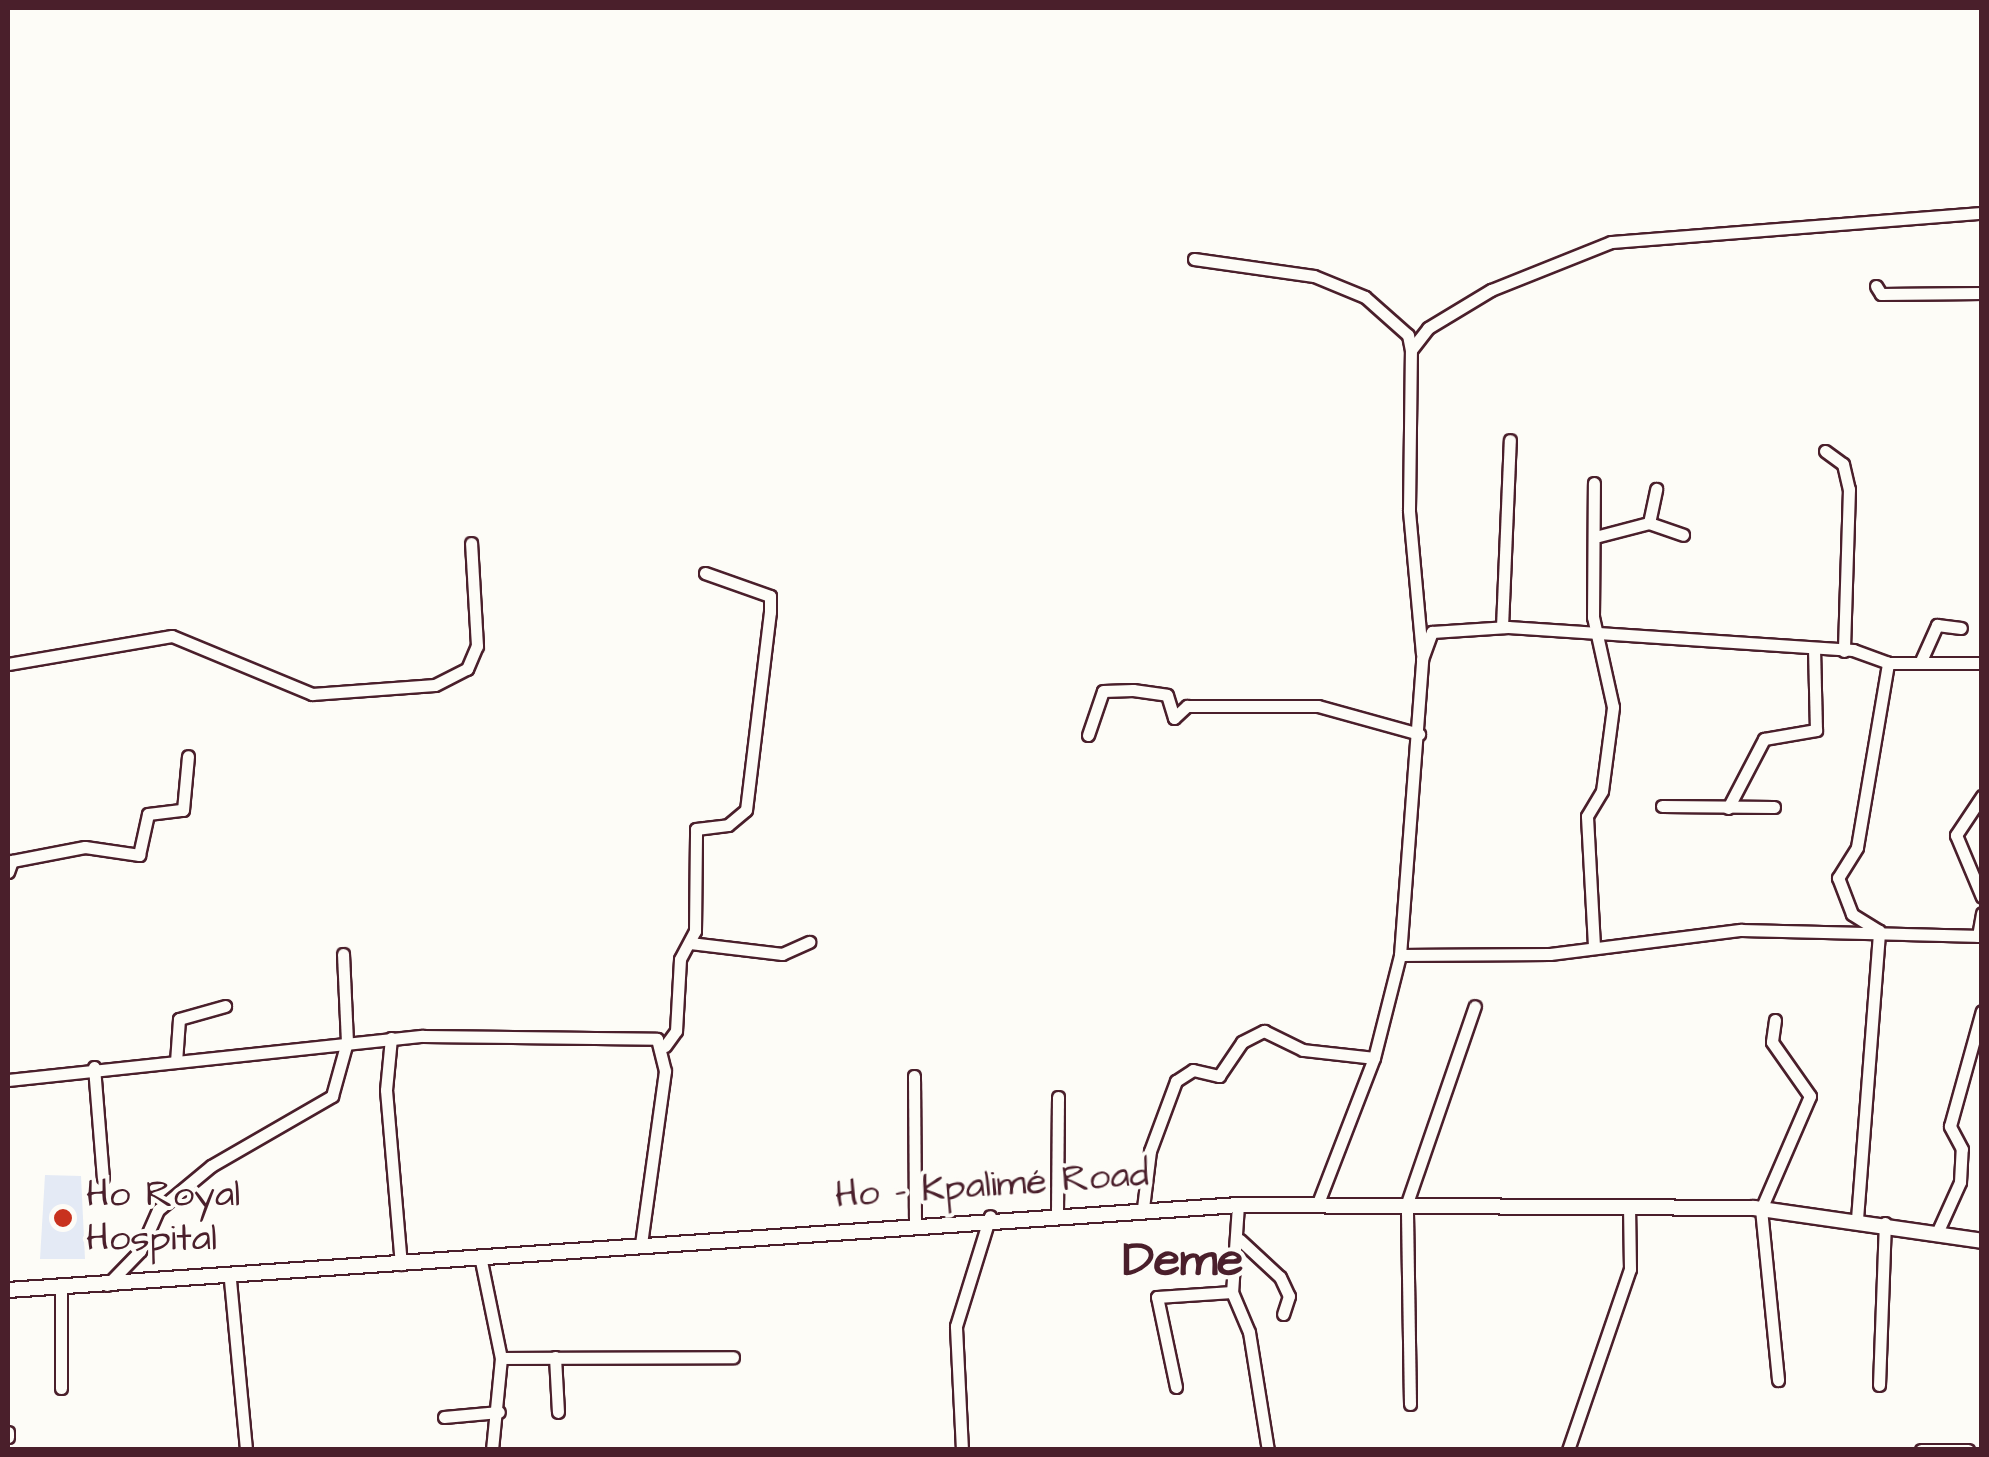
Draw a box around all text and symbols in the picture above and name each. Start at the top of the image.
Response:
street label: Ho - Kpalimé Road [834,1152,1150,1220]
place label: Ho Royal Hospital [86,1173,240,1262]
marker: Ho Royal Hospital [50,1205,76,1231]
district label: Deme [1123,1233,1243,1291]

